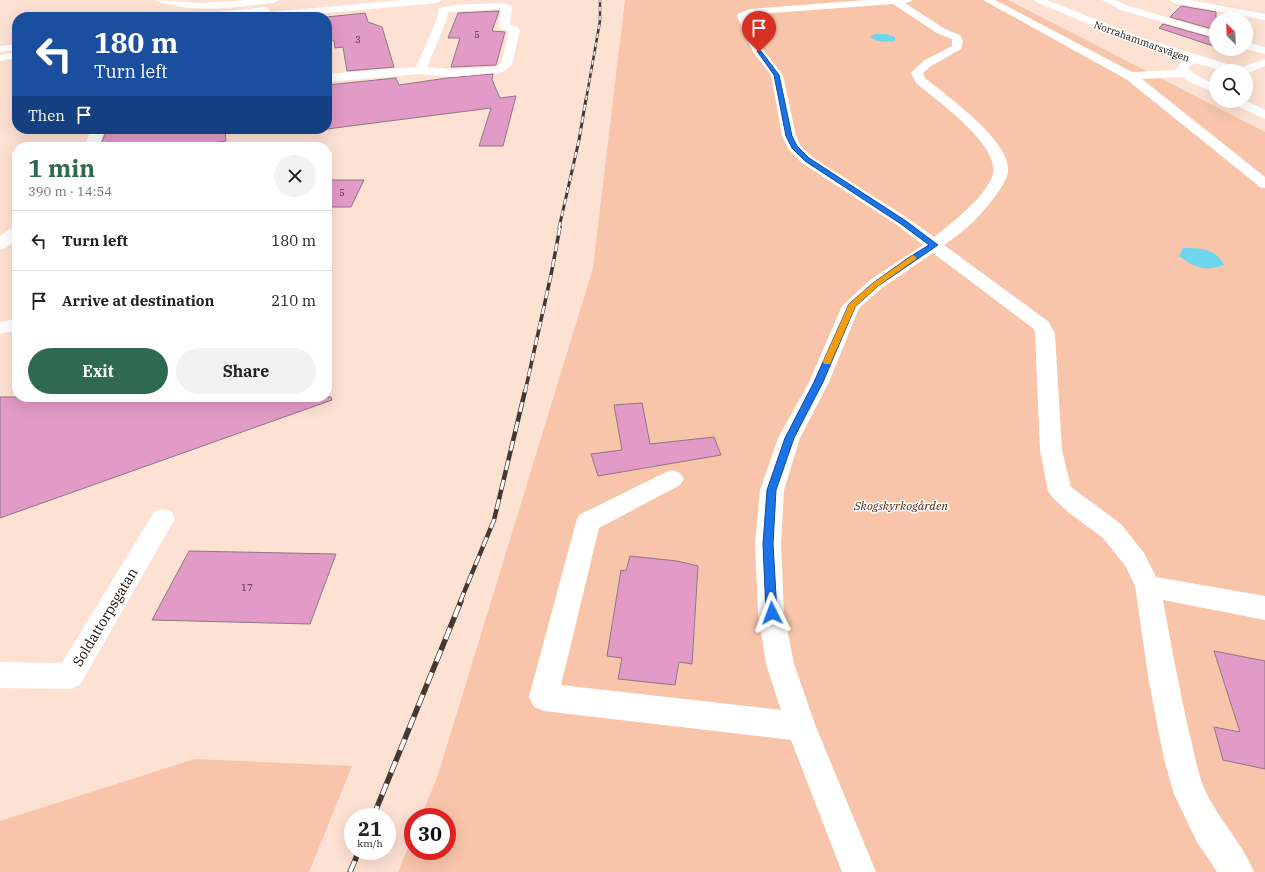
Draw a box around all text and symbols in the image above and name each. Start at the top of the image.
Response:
pin [742,11,776,52]
north arrow [1209,12,1253,56]
map controls [1209,12,1253,108]
icon: arrive [748,17,770,39]
street label: Norrahammarsvägen [1092,18,1192,65]
text: 180 m [94,24,178,61]
icon: left [28,28,80,80]
house number: 5 [474,29,480,40]
house number: 3 [355,34,361,45]
text: Turn left [94,60,168,83]
button: search [1209,64,1253,108]
icon: arrive [73,104,95,126]
text: Then [28,106,65,125]
text: 1 min [28,152,95,184]
button: close [274,155,316,197]
text: 390 m · 14:54 [28,183,112,200]
house number: 5 [339,187,345,198]
icon: left [28,230,50,252]
text: Turn left [62,231,128,250]
text: 180 m [271,231,316,250]
icon: arrive [28,290,50,312]
text: Arrive at destination [62,291,214,310]
text: 210 m [271,291,316,310]
button: Exit [28,348,168,394]
button: Share [176,348,316,394]
park label: Skogskyrkogården [853,498,948,513]
street label: Soldattorpsgatan [68,564,142,670]
house number: 17 [241,581,253,594]
position arrow [751,592,793,634]
speed limit sign: 30 [404,808,456,860]
text: 21 [358,815,382,842]
text: km/h [357,837,383,850]

